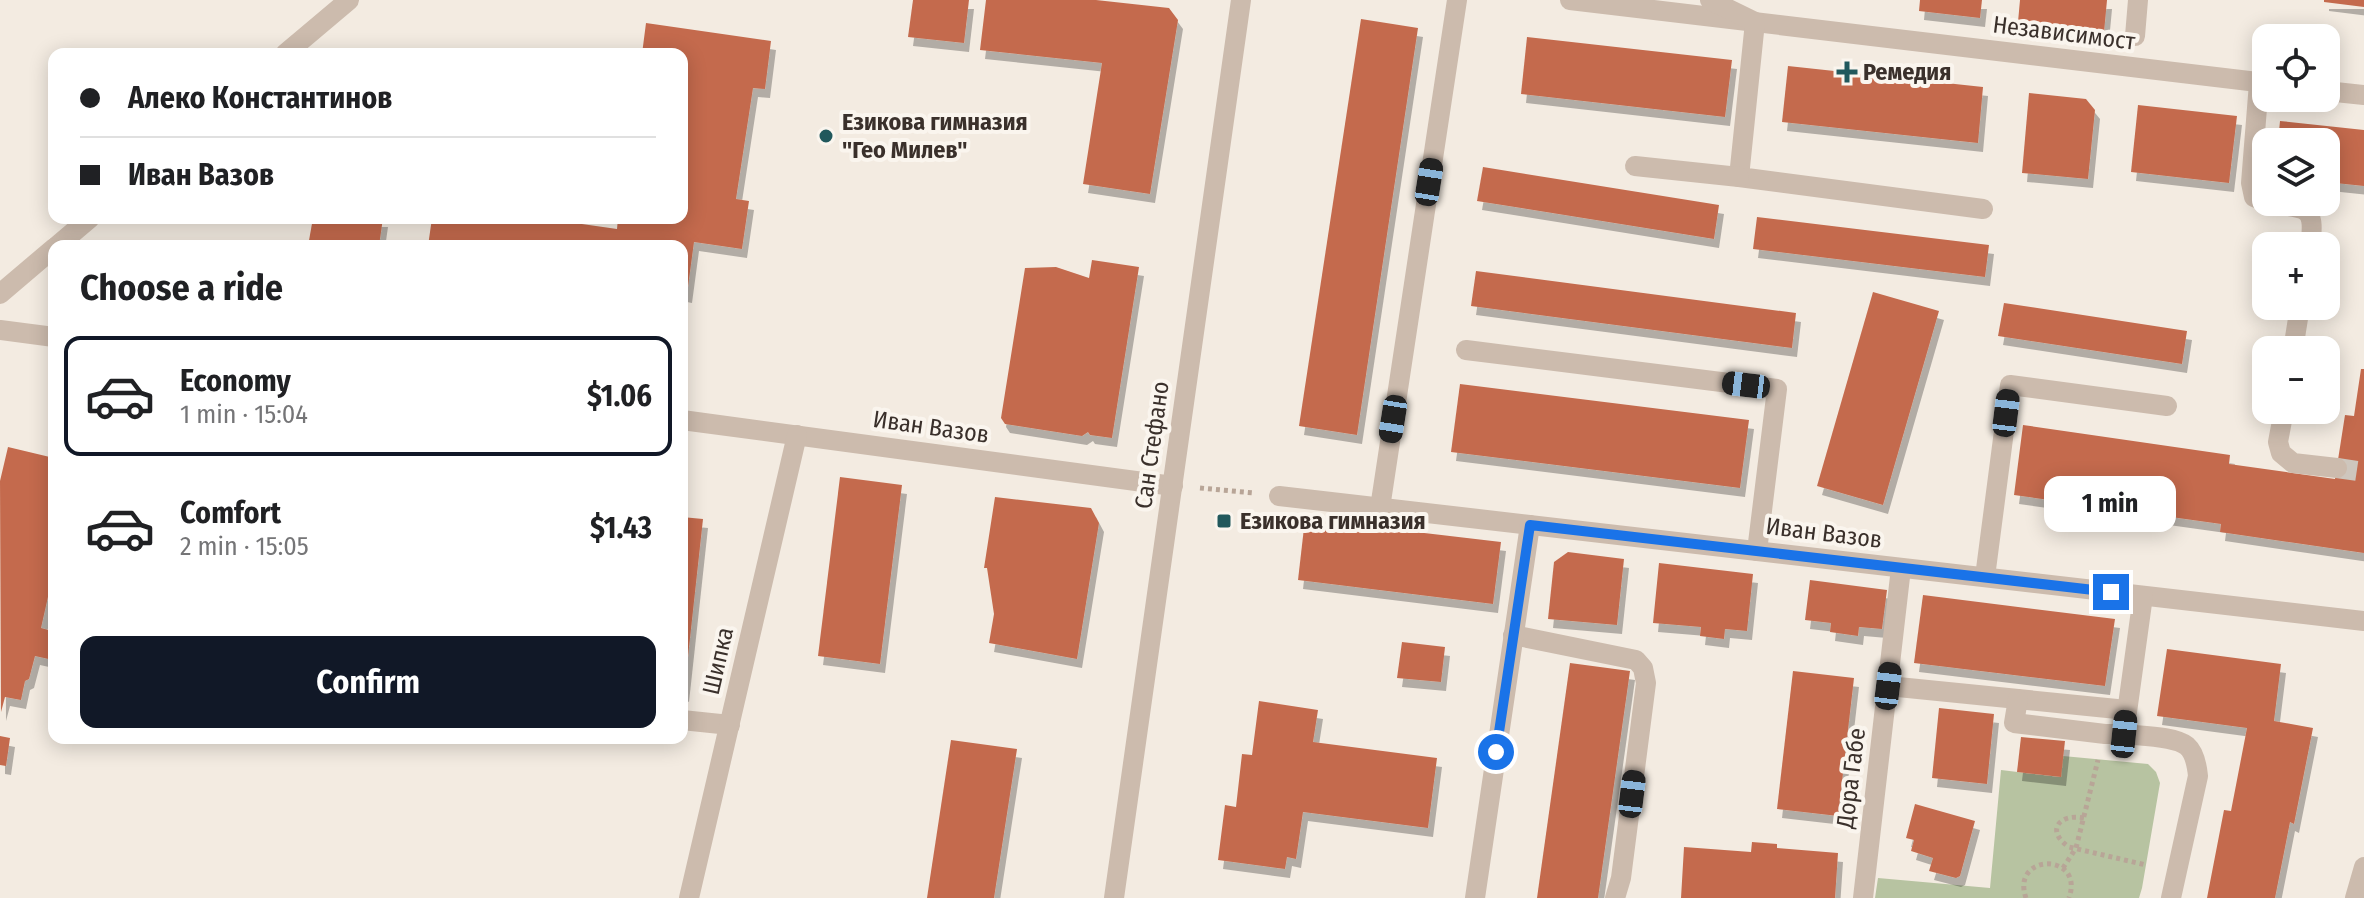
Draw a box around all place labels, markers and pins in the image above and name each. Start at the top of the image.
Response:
place label: Ремедия [1863,58,1951,86]
marker: Ремедия [1838,63,1856,81]
place label: Езикова гимназия "Гео Милев" [842,108,1028,164]
marker: Езикова гимназия "Гео Милев" [817,127,835,145]
place label: Езикова гимназия [1240,507,1426,535]
marker: Езикова гимназия [1215,512,1233,530]

